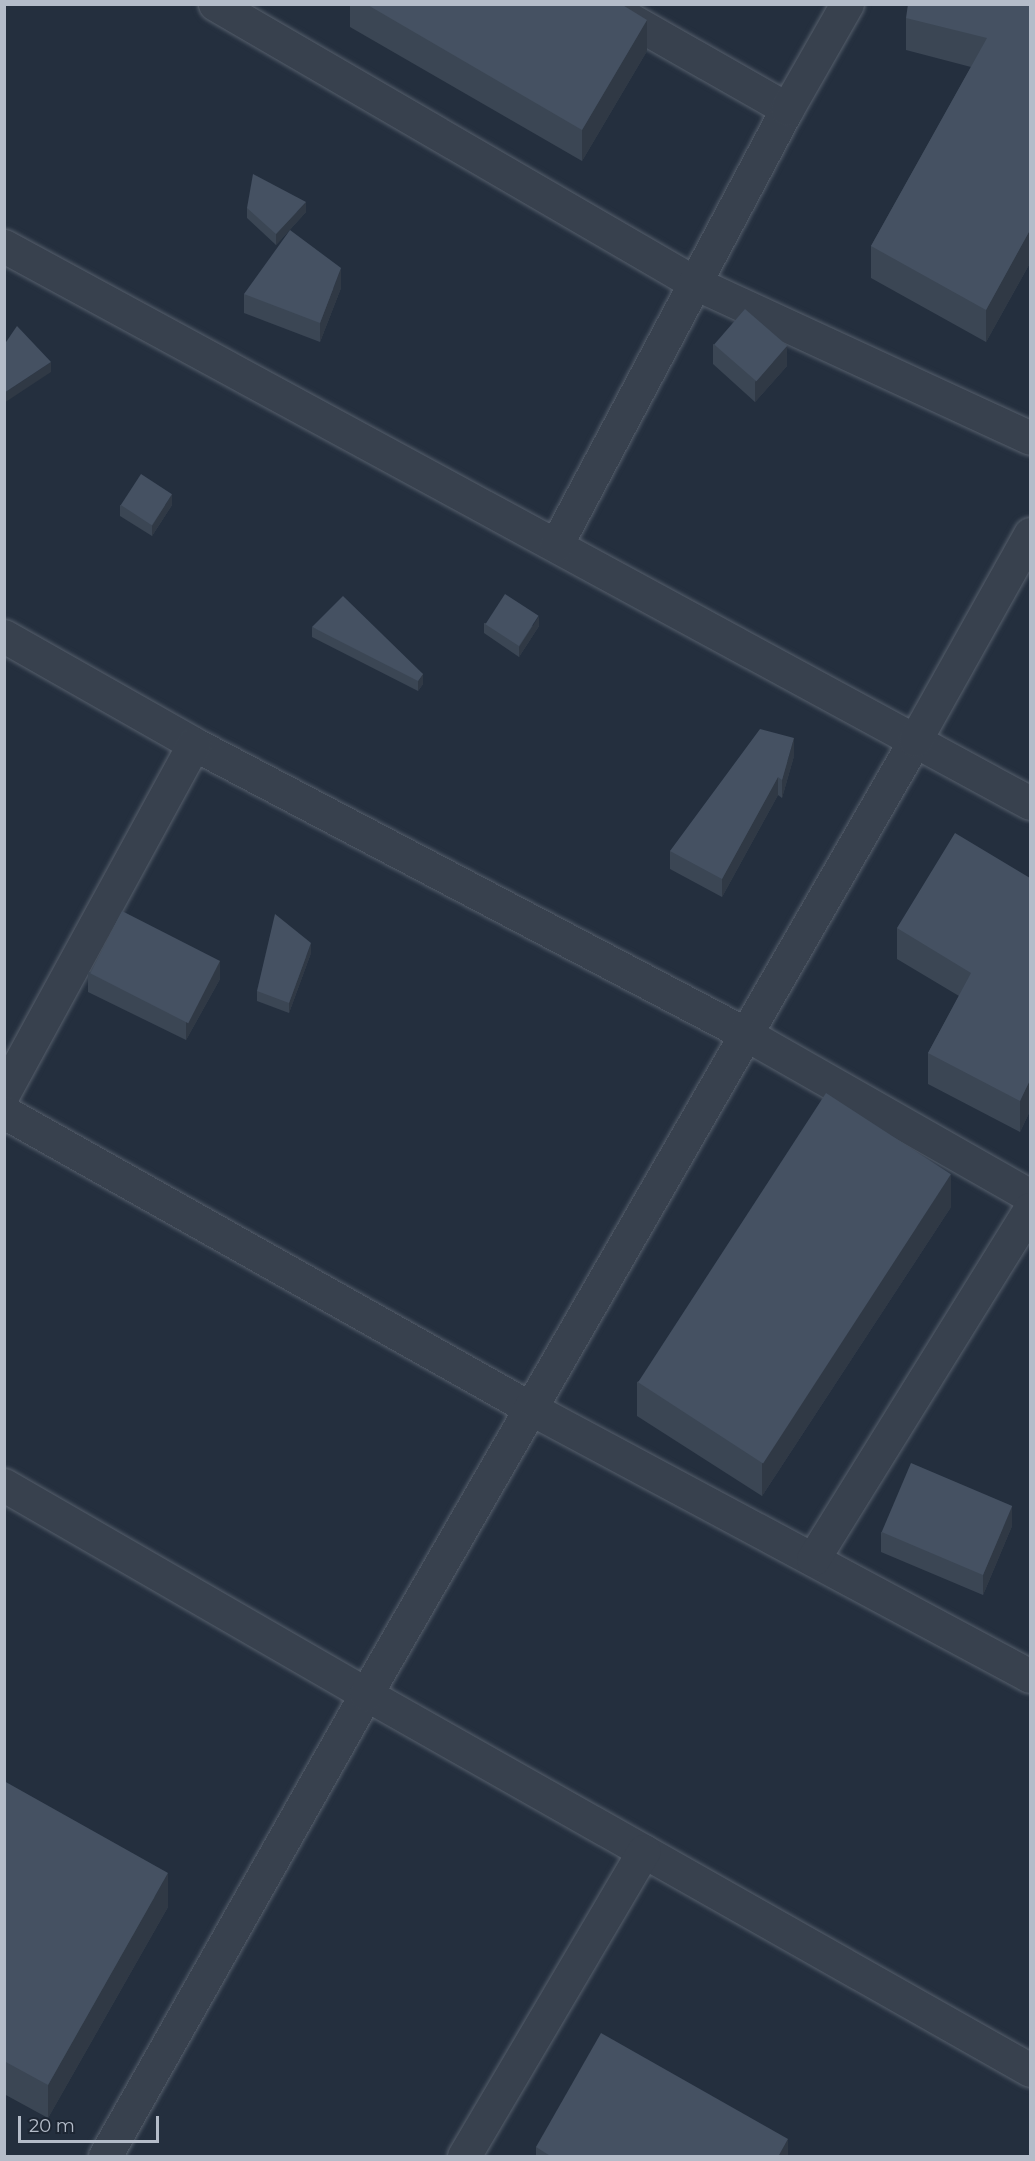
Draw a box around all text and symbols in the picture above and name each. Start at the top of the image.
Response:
scale bar [21,2104,162,2142]
text: 20 m [29,2115,75,2137]

